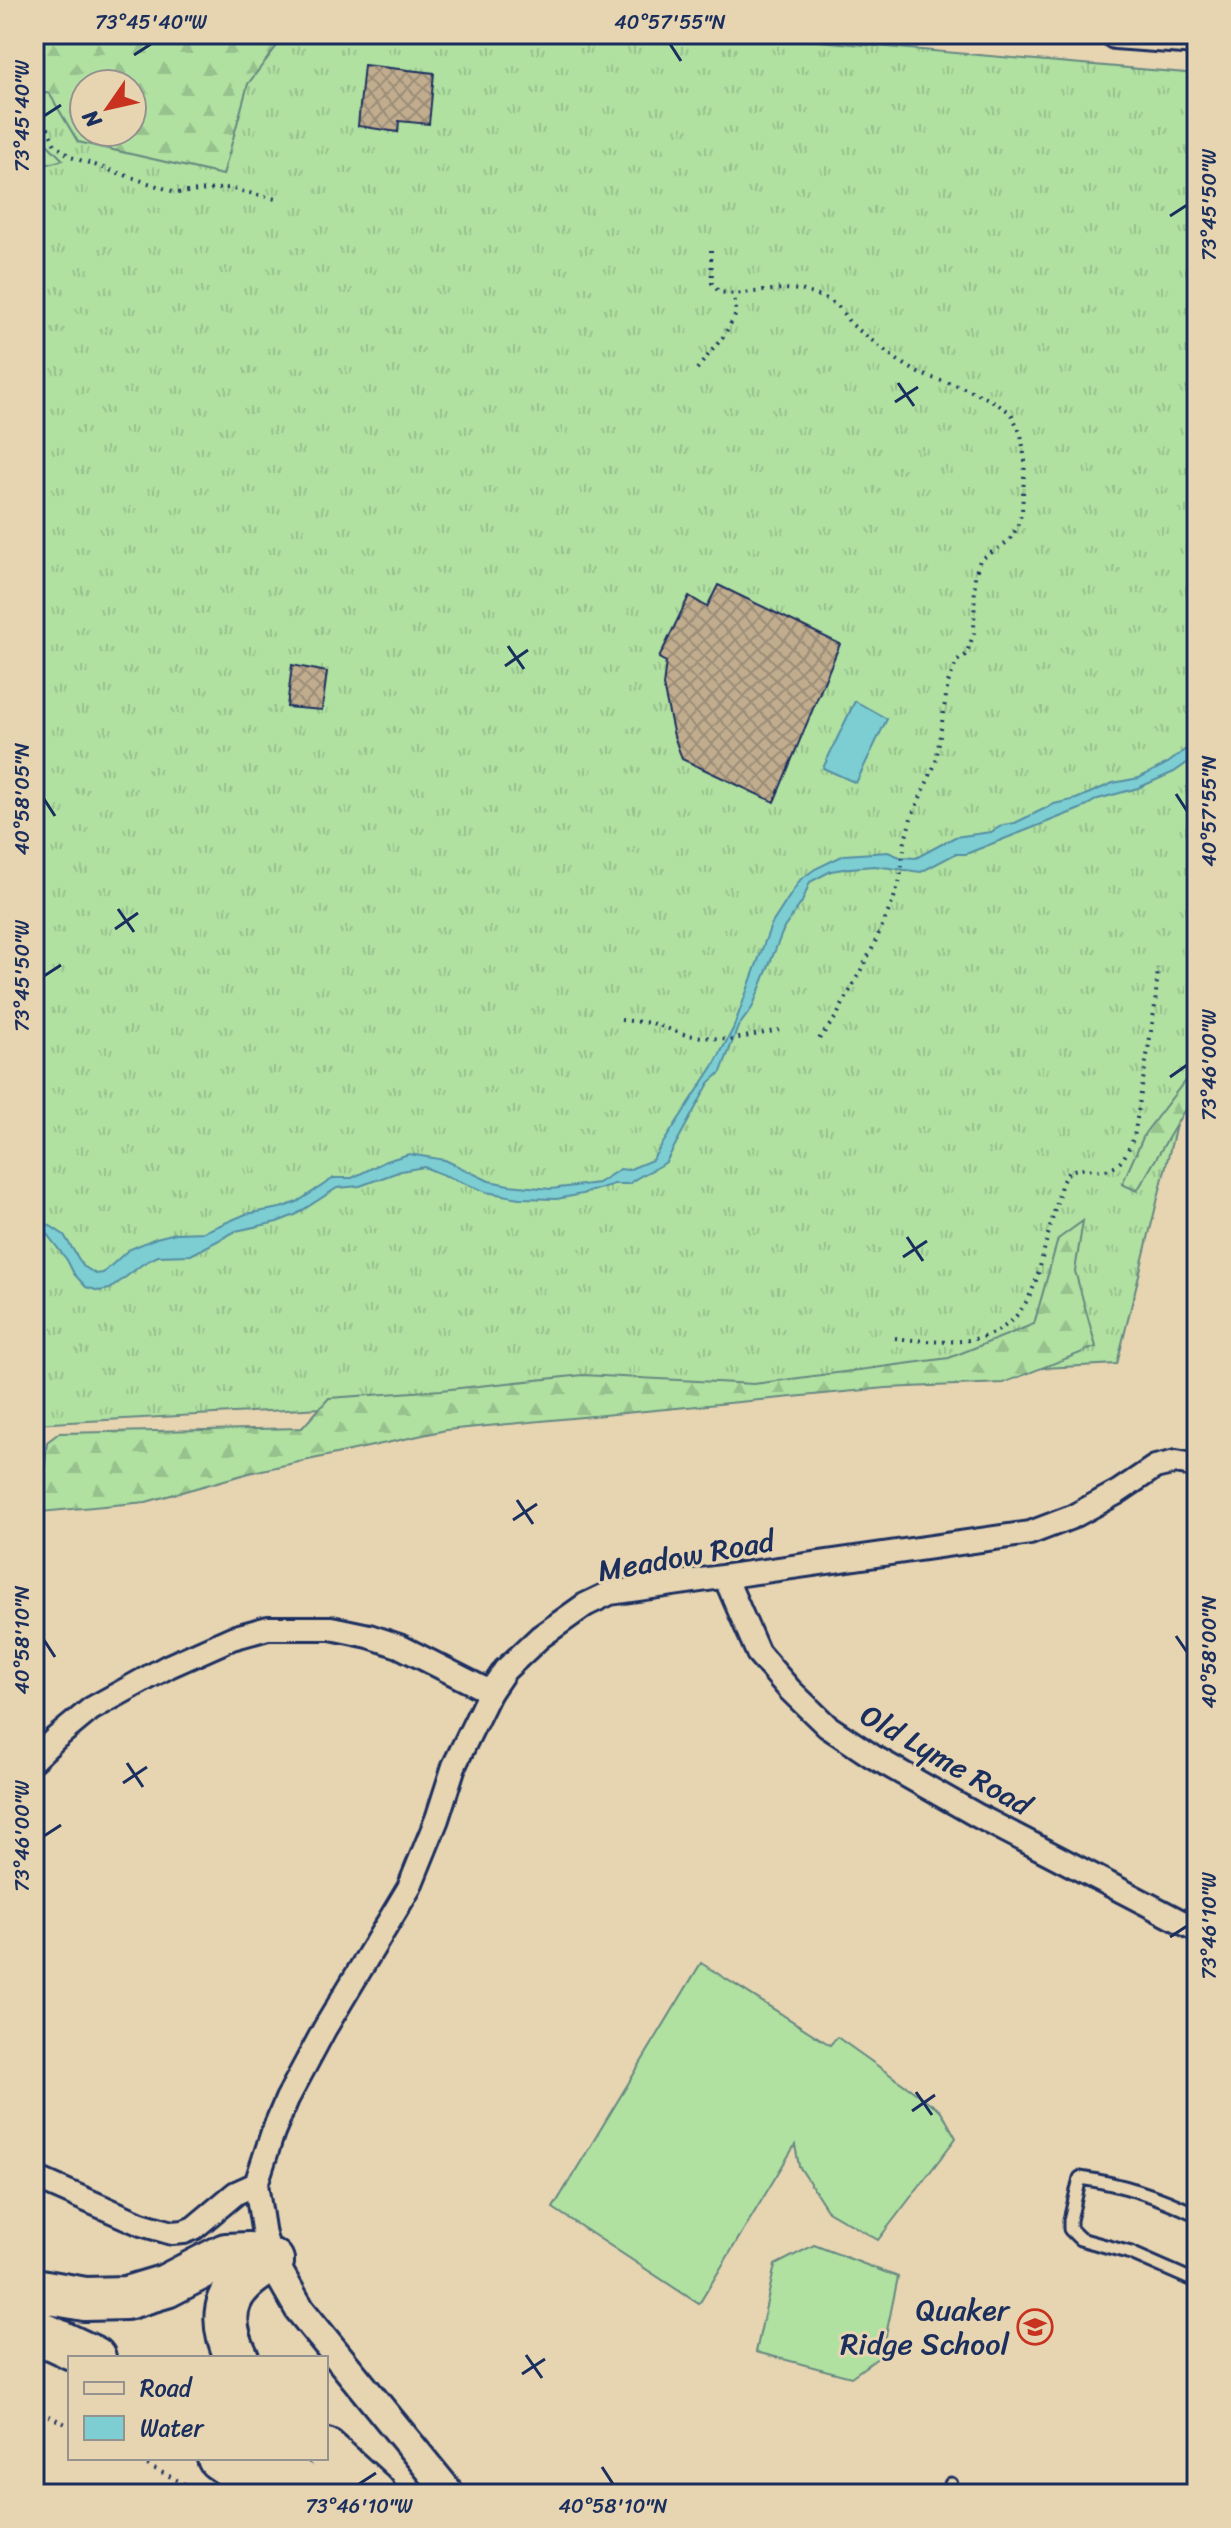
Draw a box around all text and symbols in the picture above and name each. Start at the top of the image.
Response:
text: 73°45'40"W [95,5,208,40]
text: 40°57'55"N [614,5,726,40]
text: 73°45'40"W [5,59,40,172]
north arrow [68,68,148,148]
text: N [71,101,113,137]
text: 73°45'50"W [1192,149,1227,261]
text: 40°58'05"N [5,743,40,855]
text: 40°57'55"N [1192,755,1227,867]
text: 73°45'50"W [5,920,40,1032]
text: 73°46'00"W [1192,1009,1227,1121]
street label: Meadow Road [593,1514,781,1598]
text: 40°58'10"N [5,1585,40,1694]
text: 40°58'00"N [1192,1595,1227,1708]
street label: Old Lyme Road [850,1689,1044,1832]
text: 73°46'00"W [5,1780,40,1892]
text: 73°46'10"W [1192,1872,1227,1980]
place label: Quaker Ridge School [840,2283,1011,2371]
school or university icon: Quaker Ridge School [1016,2308,1054,2346]
legend [68,2356,328,2460]
text: Road [140,2367,194,2409]
text: Water [140,2407,205,2449]
text: 73°46'10"W [305,2489,413,2524]
text: 40°58'10"N [559,2489,668,2524]

